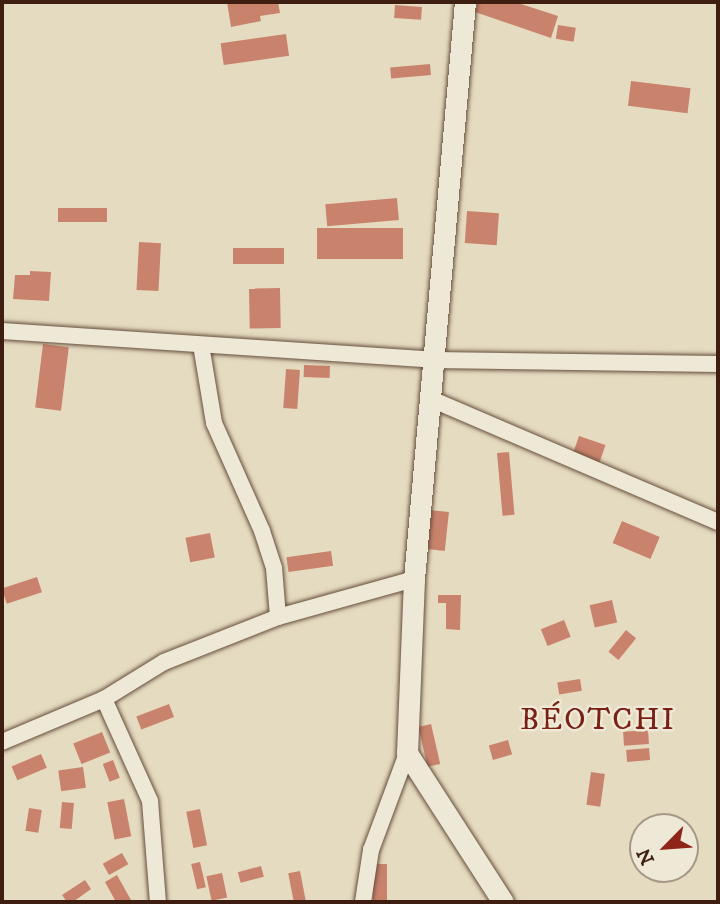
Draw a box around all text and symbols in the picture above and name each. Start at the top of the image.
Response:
district label: BÉOTCHI [521,703,675,739]
north arrow [629,813,699,883]
text: N [633,844,660,868]

